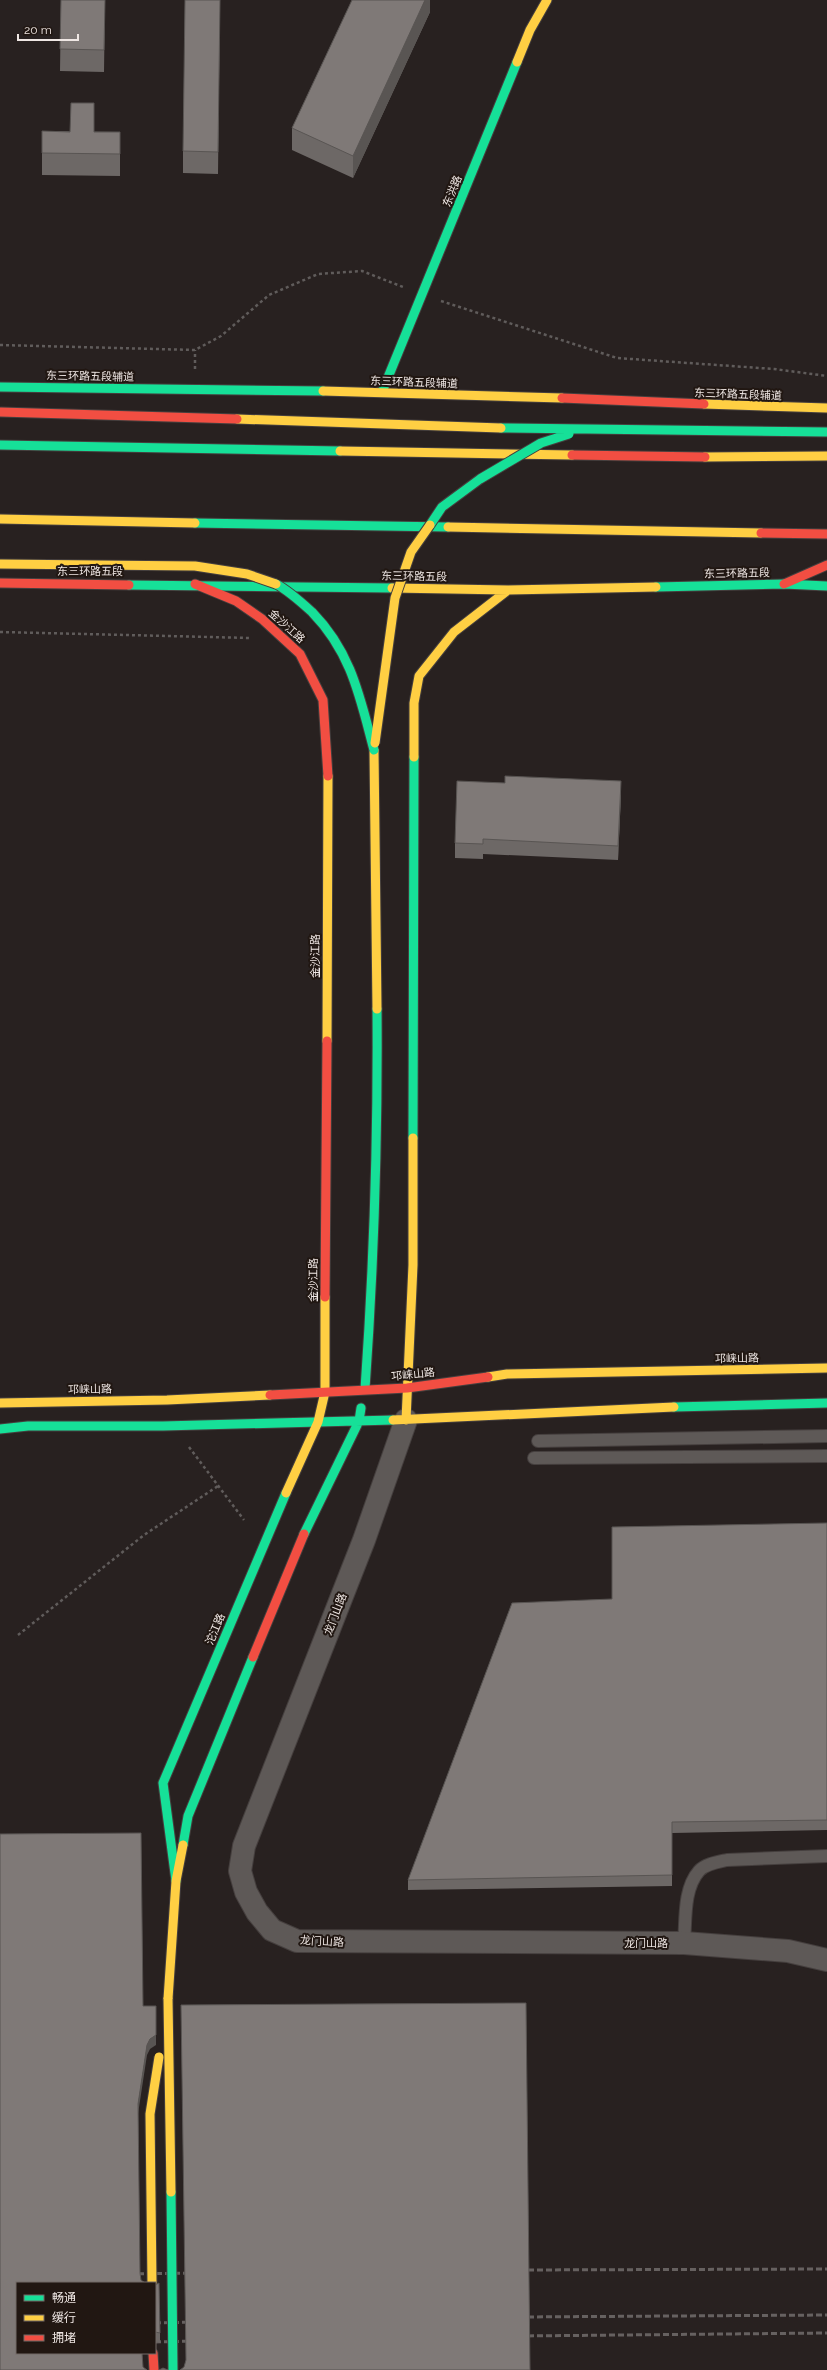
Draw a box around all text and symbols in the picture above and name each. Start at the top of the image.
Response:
scale bar [18,16,78,42]
text: 20 m [24,23,52,37]
street label: 东洪路 [440,173,465,209]
street label: 东三环路五段辅道 [46,369,134,384]
street label: 东三环路五段辅道 [370,374,458,391]
street label: 东三环路五段辅道 [694,386,782,403]
street label: 东三环路五段 [57,565,123,578]
street label: 东三环路五段 [704,566,770,581]
street label: 东三环路五段 [381,569,447,584]
street label: 金沙江路 [266,607,307,646]
street label: 金沙江路 [309,934,322,978]
street label: 金沙江路 [307,1258,320,1302]
street label: 邛崃山路 [715,1352,759,1365]
street label: 邛崃山路 [390,1366,436,1383]
street label: 邛崃山路 [68,1383,112,1396]
street label: 龙门山路 [322,1591,349,1637]
street label: 沱江路 [203,1611,228,1647]
street label: 龙门山路 [300,1934,344,1949]
street label: 龙门山路 [624,1937,668,1950]
legend [16,2282,156,2354]
text: 畅通 [52,2291,76,2305]
text: 缓行 [52,2311,76,2325]
text: 拥堵 [52,2331,76,2345]

